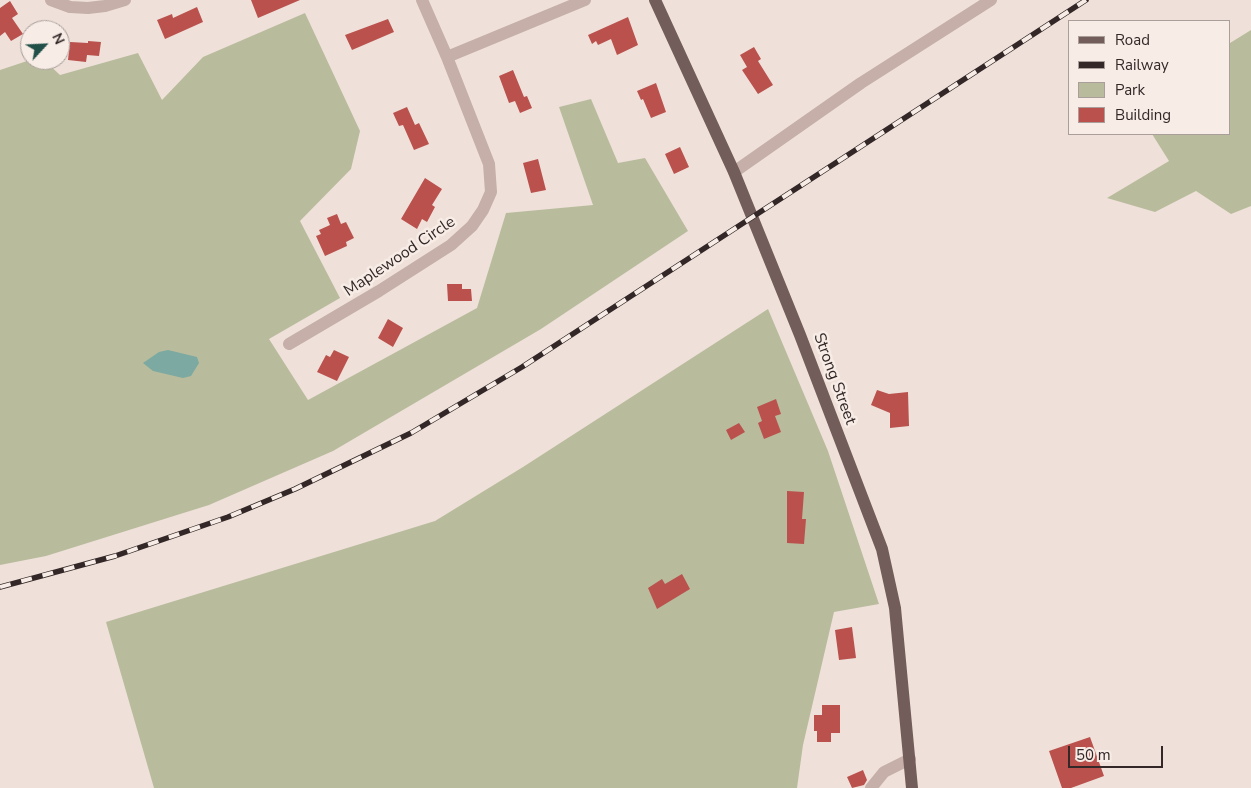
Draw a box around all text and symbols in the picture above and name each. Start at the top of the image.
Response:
north arrow [20,20,70,70]
legend [1068,20,1231,135]
text: N [47,30,69,48]
text: Road [1115,30,1150,50]
text: Railway [1115,55,1169,75]
text: Park [1115,80,1145,100]
text: Building [1115,105,1171,125]
street label: Maplewood Circle [341,213,459,301]
street label: Strong Street [809,331,859,427]
scale bar [1071,736,1166,768]
text: 50 m [1076,745,1111,765]

